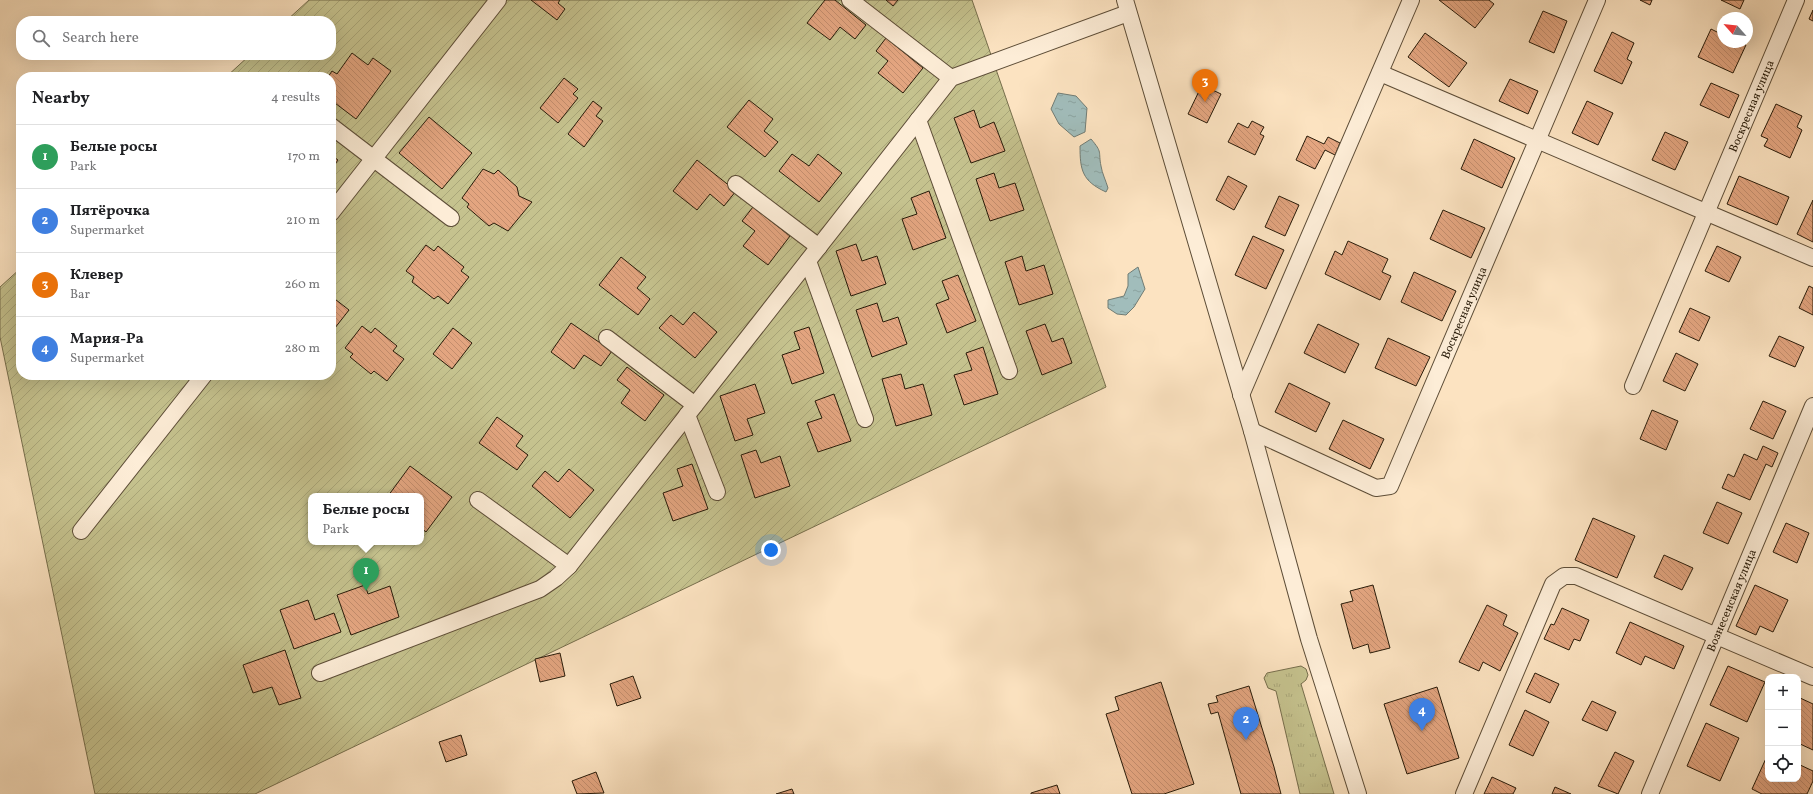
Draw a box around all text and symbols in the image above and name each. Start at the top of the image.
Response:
north arrow [1717,12,1753,48]
search box [16,16,336,60]
icon: search [30,27,52,49]
text: Search here [62,28,139,49]
street label: Воскресная улица [1726,58,1779,155]
pin: 3 [1192,69,1218,102]
text: Nearby [32,87,90,110]
text: 4 results [271,89,320,107]
text: Белые росы [70,137,157,158]
text: 1 [42,148,48,166]
text: 170 m [287,148,320,166]
text: Park [70,158,97,176]
text: Пятёрочка [70,201,150,222]
text: 2 [42,212,48,230]
text: 210 m [286,212,320,230]
text: Supermarket [70,222,145,240]
text: Клевер [70,265,123,286]
street label: Воскресная улица [1438,265,1491,362]
text: 3 [42,276,48,294]
text: 260 m [285,276,320,294]
text: Bar [70,286,90,304]
text: Мария-Ра [70,329,144,350]
text: 4 [41,340,49,358]
text: 280 m [284,340,320,358]
text: Supermarket [70,350,145,368]
popup [308,493,424,545]
text: Белые росы [322,500,410,521]
text: Park [322,521,349,539]
your location [761,540,781,560]
street label: Вознесенская улица [1704,547,1761,655]
pin: 1 [353,558,379,591]
map controls [1765,674,1801,782]
button: + [1765,674,1801,710]
pin: 4 [1409,698,1435,731]
pin: 2 [1233,707,1259,740]
button: − [1765,710,1801,746]
button: locate [1765,746,1801,782]

